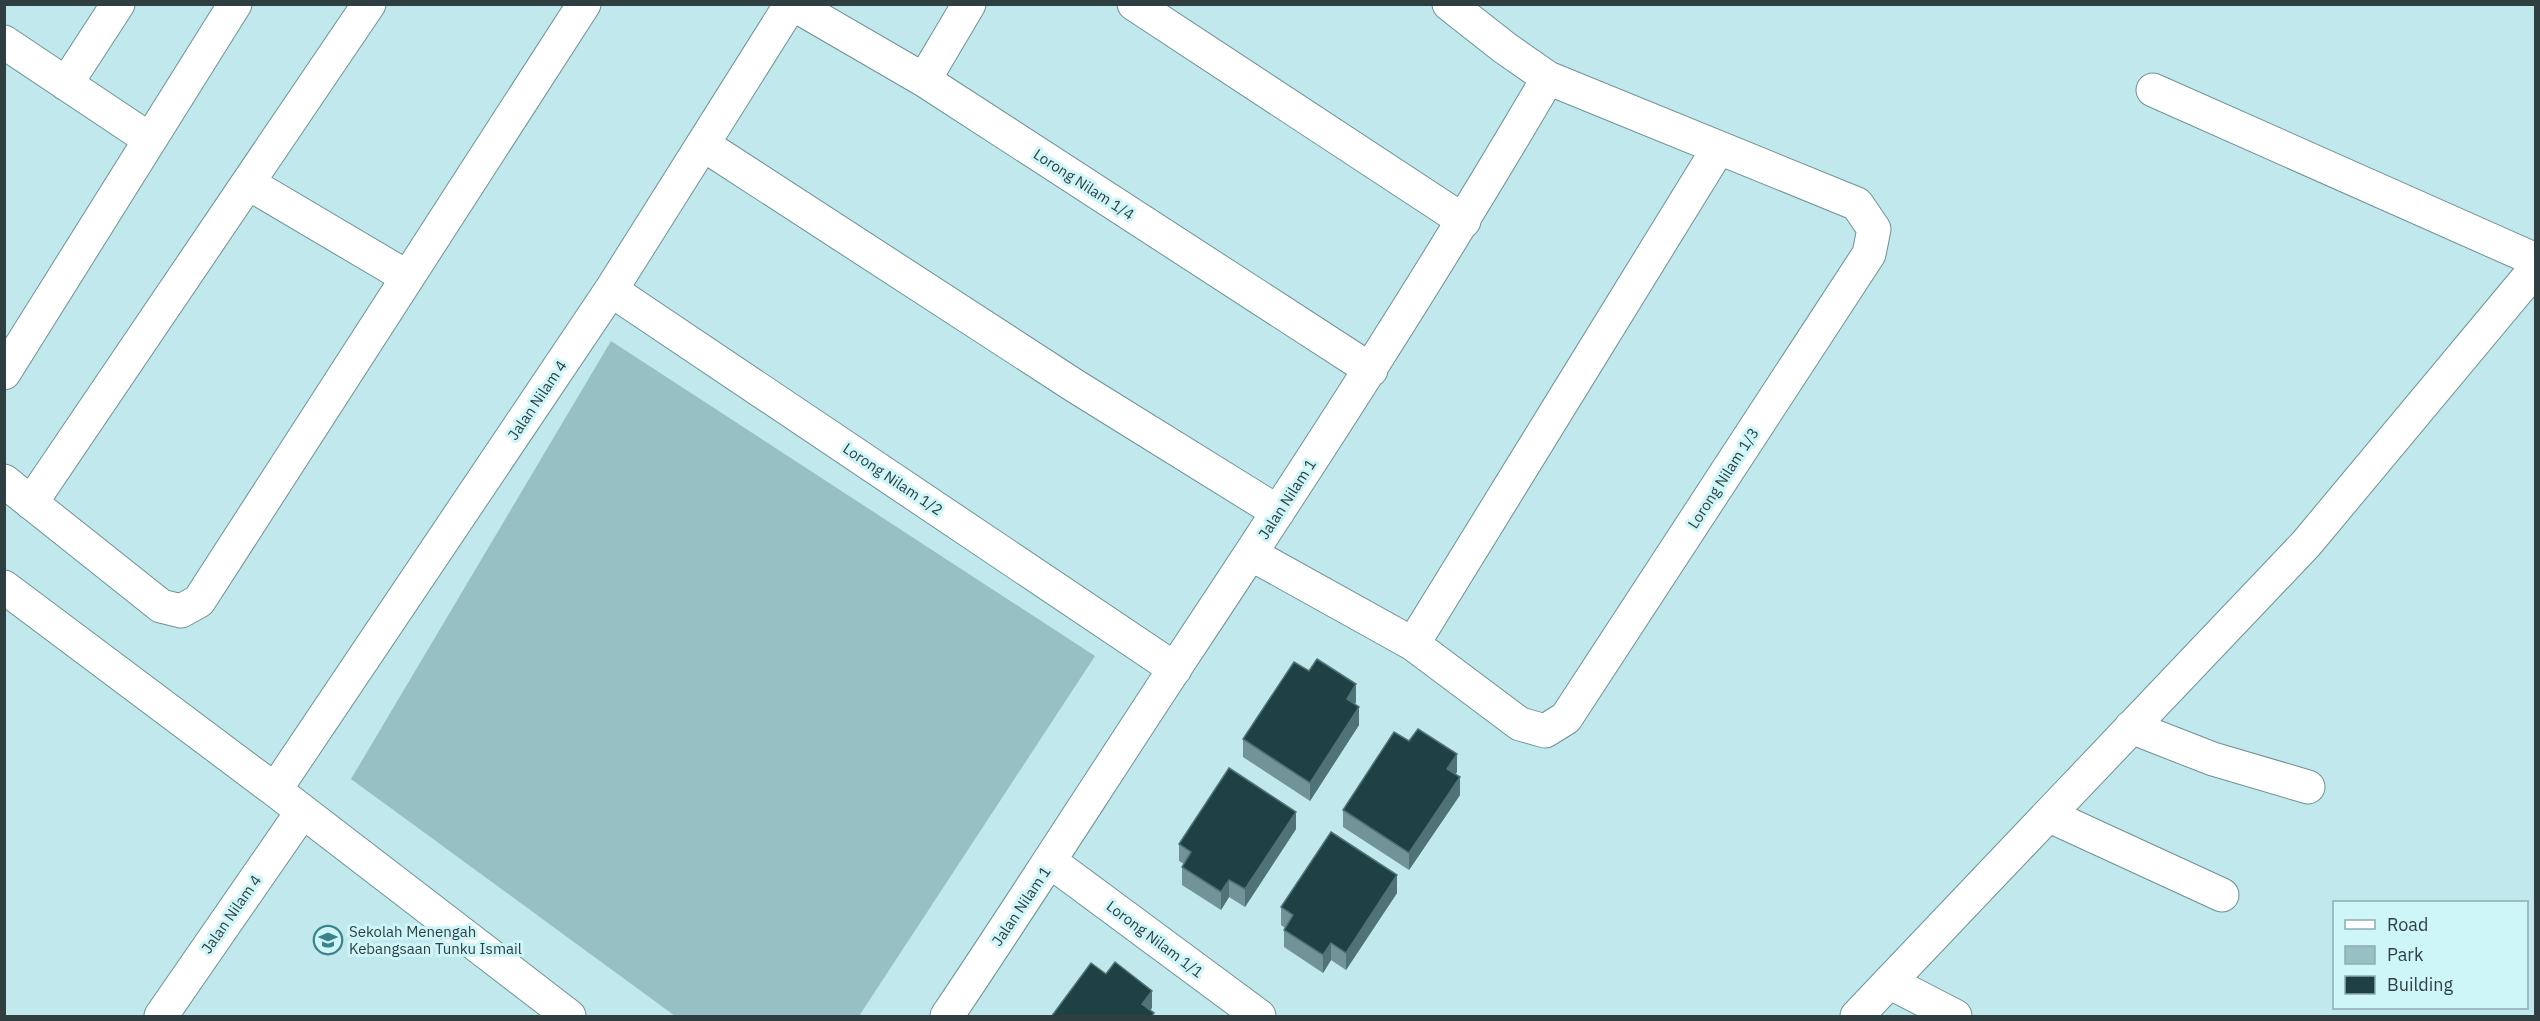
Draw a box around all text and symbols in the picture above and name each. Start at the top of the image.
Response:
street label: Lorong Nilam 1/4 [1030,144,1138,224]
street label: Jalan Nilam 4 [503,357,571,443]
street label: Lorong Nilam 1/3 [1683,424,1763,532]
street label: Lorong Nilam 1/2 [839,439,947,519]
street label: Jalan Nilam 1 [1254,455,1320,543]
street label: Jalan Nilam 1 [987,863,1055,949]
street label: Jalan Nilam 4 [197,871,265,957]
street label: Lorong Nilam 1/1 [1103,896,1207,982]
legend [2333,901,2528,1009]
text: Road [2387,913,2428,936]
place label: Sekolah Menengah Kebangsaan Tunku Ismail [349,922,522,958]
school or university icon: Sekolah Menengah Kebangsaan Tunku Ismail [312,924,344,956]
text: Park [2387,943,2424,966]
text: Building [2387,973,2454,996]

